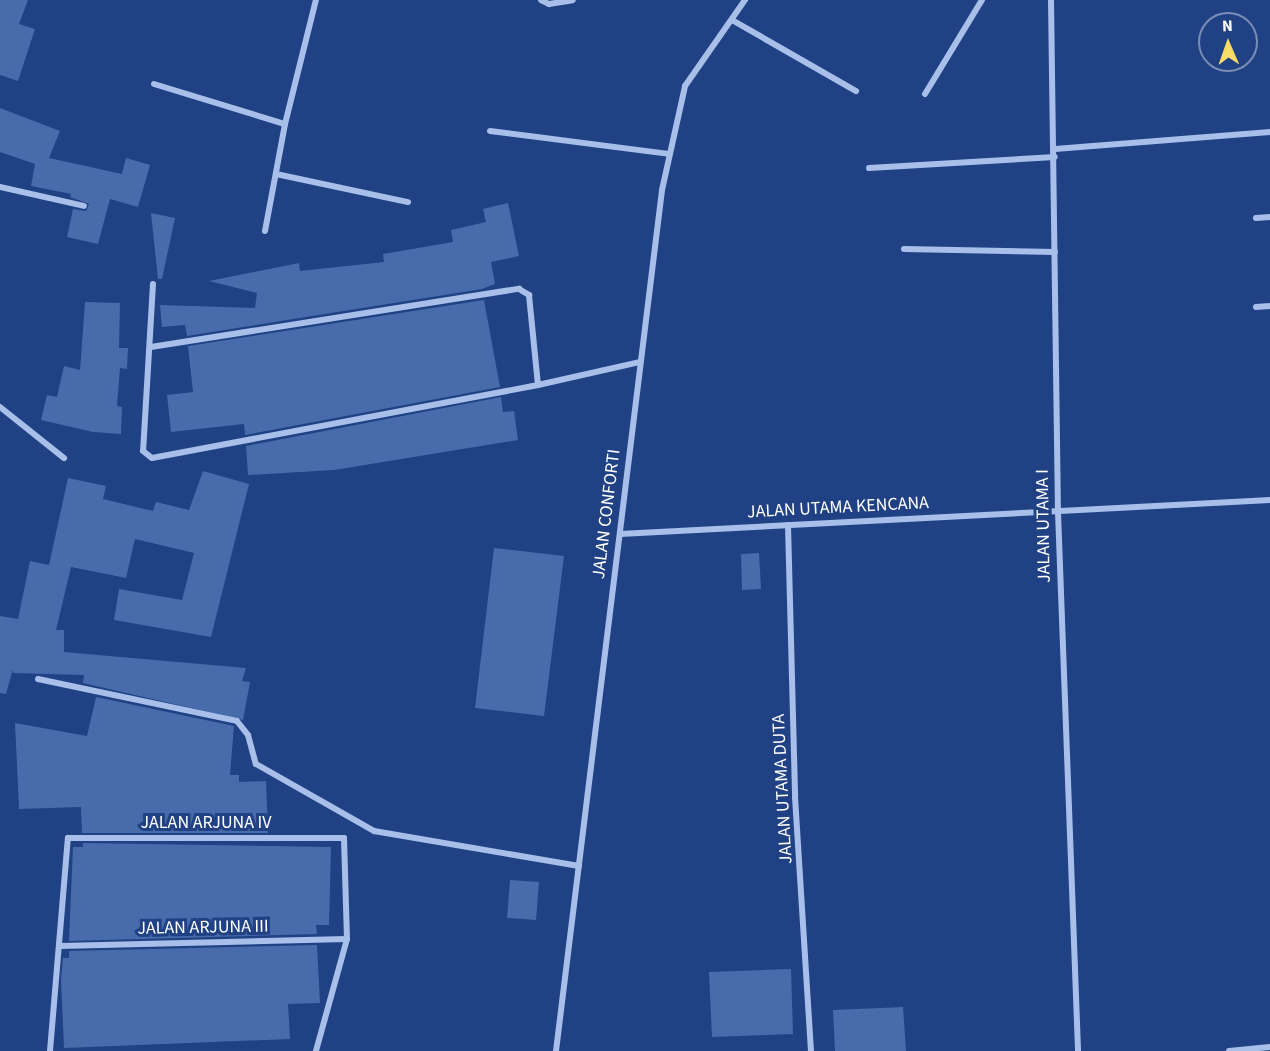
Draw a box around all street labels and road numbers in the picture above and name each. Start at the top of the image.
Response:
street label: JALAN CONFORTI [588,448,626,580]
street label: JALAN UTAMA I [1032,469,1056,583]
street label: JALAN UTAMA KENCANA [747,492,929,524]
street label: JALAN UTAMA DUTA [768,713,798,865]
street label: JALAN ARJUNA IV [140,812,272,834]
street label: JALAN ARJUNA III [137,916,269,940]

